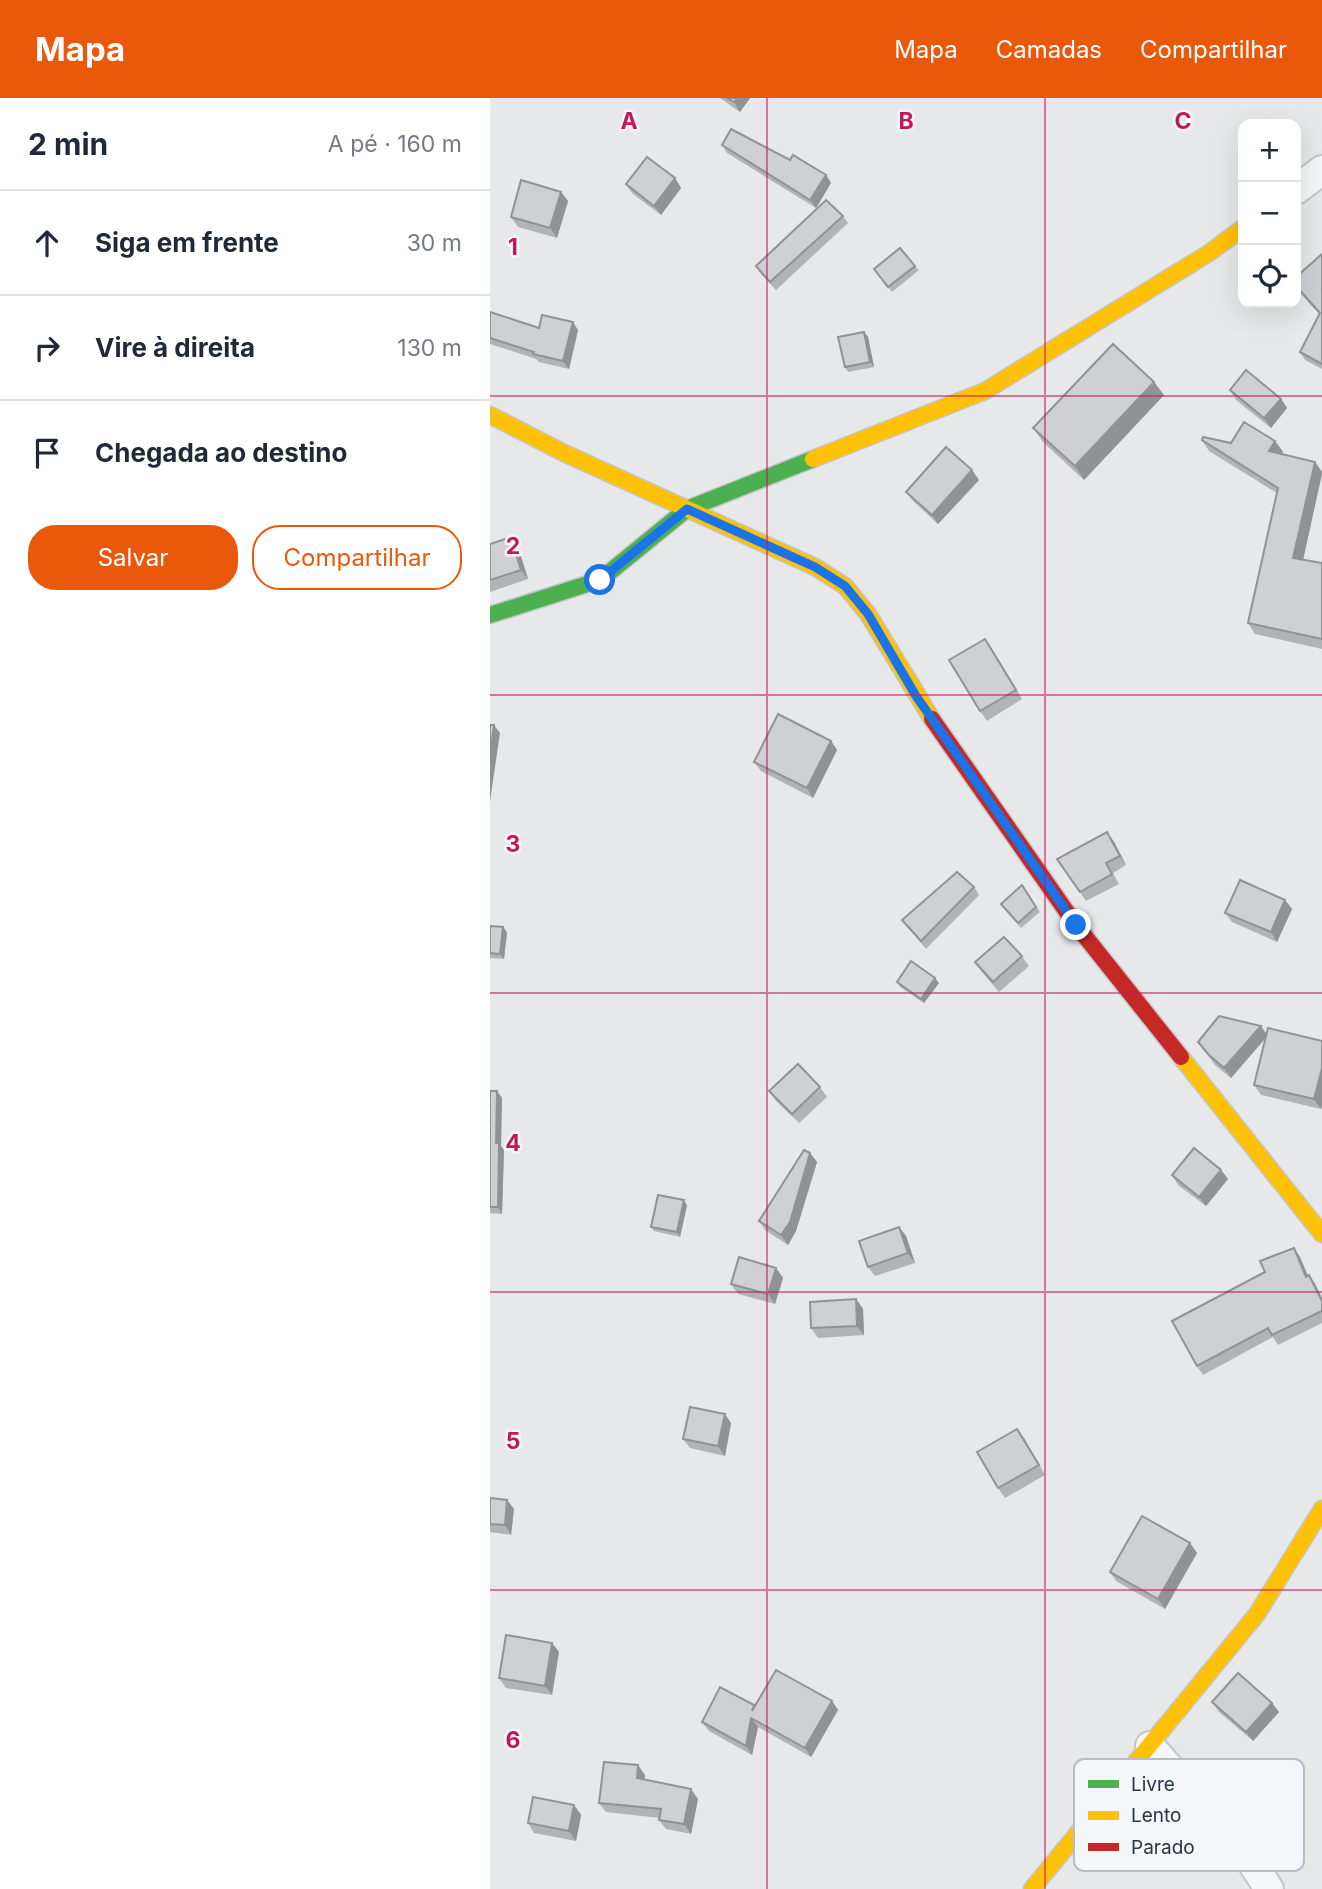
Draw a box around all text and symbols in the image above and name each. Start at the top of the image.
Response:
text: Mapa [35,29,125,69]
text: Mapa [894,35,958,64]
text: Camadas [996,35,1102,64]
text: Compartilhar [1140,35,1287,64]
text: A [620,107,638,135]
text: B [898,107,914,135]
text: C [1174,107,1192,135]
map controls [1238,119,1301,308]
button: + [1238,119,1301,182]
text: 2 min [28,126,108,162]
text: A pé · 160 m [328,130,462,158]
button: − [1238,182,1301,245]
icon: ahead [28,224,66,262]
text: Siga em frente [95,227,279,258]
text: 30 m [407,229,462,257]
text: 1 [508,233,518,261]
button: locate [1238,245,1301,308]
icon: right [28,329,66,367]
text: Vire à direita [95,332,255,363]
text: 130 m [397,334,462,362]
icon: arrive [28,434,66,472]
text: Chegada ao destino [95,437,347,468]
button: Salvar [28,525,238,590]
button: Compartilhar [252,525,462,590]
text: 2 [506,532,520,560]
route start [584,564,615,595]
text: 3 [506,830,520,858]
route end [1060,909,1091,940]
text: 4 [505,1129,521,1157]
text: 5 [506,1427,520,1455]
text: 6 [506,1726,520,1754]
legend [1074,1759,1304,1871]
text: Livre [1131,1773,1175,1796]
text: Lento [1131,1804,1181,1827]
text: Parado [1131,1836,1195,1859]

